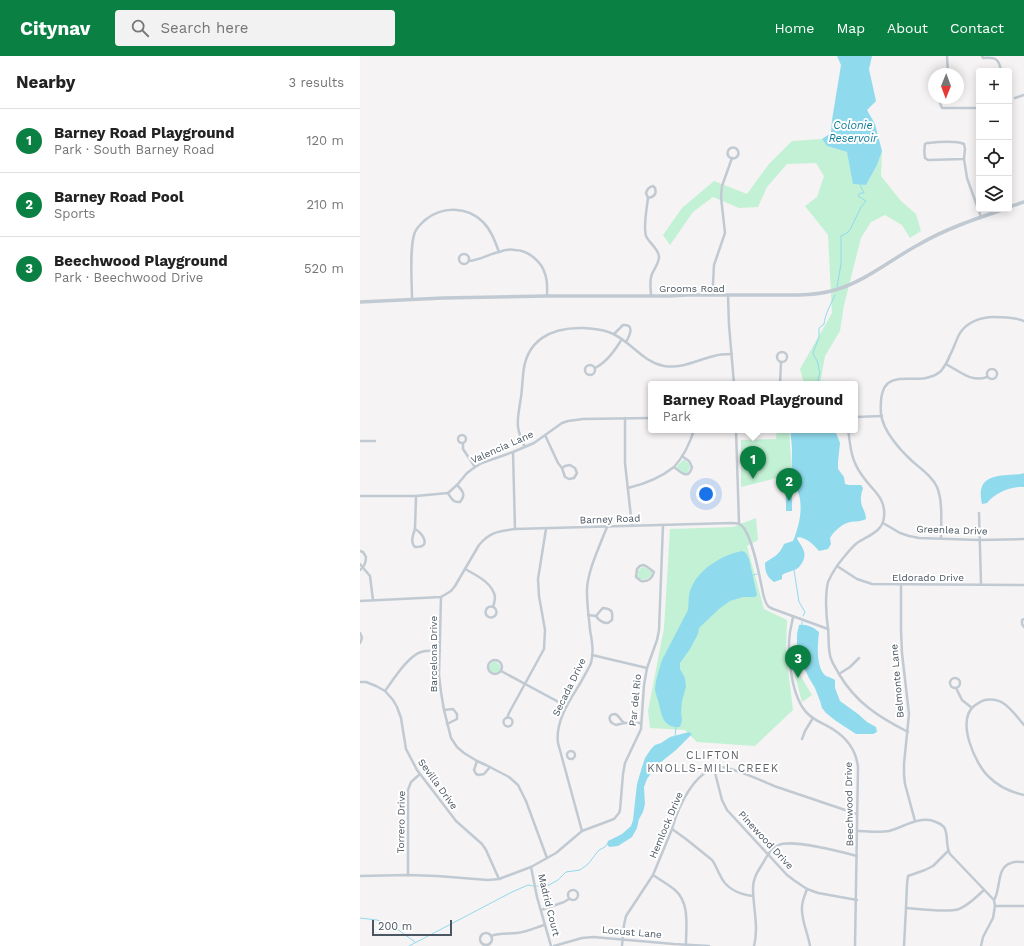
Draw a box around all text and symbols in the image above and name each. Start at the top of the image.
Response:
search box [115,10,395,46]
text: Citynav [20,17,91,40]
icon: search [129,17,151,39]
text: Search here [161,19,248,37]
text: Home [774,20,814,36]
text: Map [836,20,865,36]
text: About [887,20,928,36]
text: Contact [950,20,1004,36]
north arrow [928,68,964,104]
map controls [976,68,1012,212]
button: + [976,68,1012,104]
text: Nearby [16,72,75,92]
text: 3 results [289,75,344,90]
button: − [976,104,1012,140]
water label: Colonie Reservoir [829,119,878,145]
text: Barney Road Playground [54,124,234,142]
text: 1 [26,133,32,148]
text: 120 m [306,133,344,148]
button: locate [976,140,1012,176]
text: Park · South Barney Road [54,142,215,157]
button: layers [976,176,1012,212]
text: Barney Road Pool [54,188,184,206]
text: 2 [25,197,33,212]
text: 210 m [306,197,344,212]
text: Sports [54,206,95,221]
text: Beechwood Playground [54,252,228,270]
text: 3 [25,261,33,276]
text: 520 m [304,261,344,276]
text: Park · Beechwood Drive [54,270,203,285]
street label: Grooms Road [659,283,725,294]
popup [648,381,858,433]
text: Barney Road Playground [663,391,843,409]
text: Park [663,409,691,424]
street label: Valencia Lane [469,428,535,466]
pin: 1 [740,446,766,479]
pin: 2 [776,468,802,501]
your location [696,484,716,504]
street label: Barney Road [579,512,641,526]
street label: Greenlea Drive [916,523,988,537]
street label: Eldorado Drive [892,572,964,583]
street label: Barcelona Drive [428,616,439,692]
street label: Belmonte Lane [888,643,906,718]
pin: 3 [785,645,811,678]
street label: Secada Drive [550,656,588,718]
street label: Par del Rio [627,673,643,727]
district label: CLIFTON KNOLLS-MILL CREEK [647,749,779,775]
street label: Sevilla Drive [416,757,460,812]
street label: Beechwood Drive [843,761,855,846]
street label: Torrero Drive [395,790,407,854]
street label: Hemlock Drive [647,790,685,860]
street label: Pinewood Drive [736,809,796,871]
street label: Madrid Court [536,873,562,938]
scale bar [372,918,452,937]
text: 200 m [378,920,412,933]
street label: Locust Lane [602,924,663,940]

